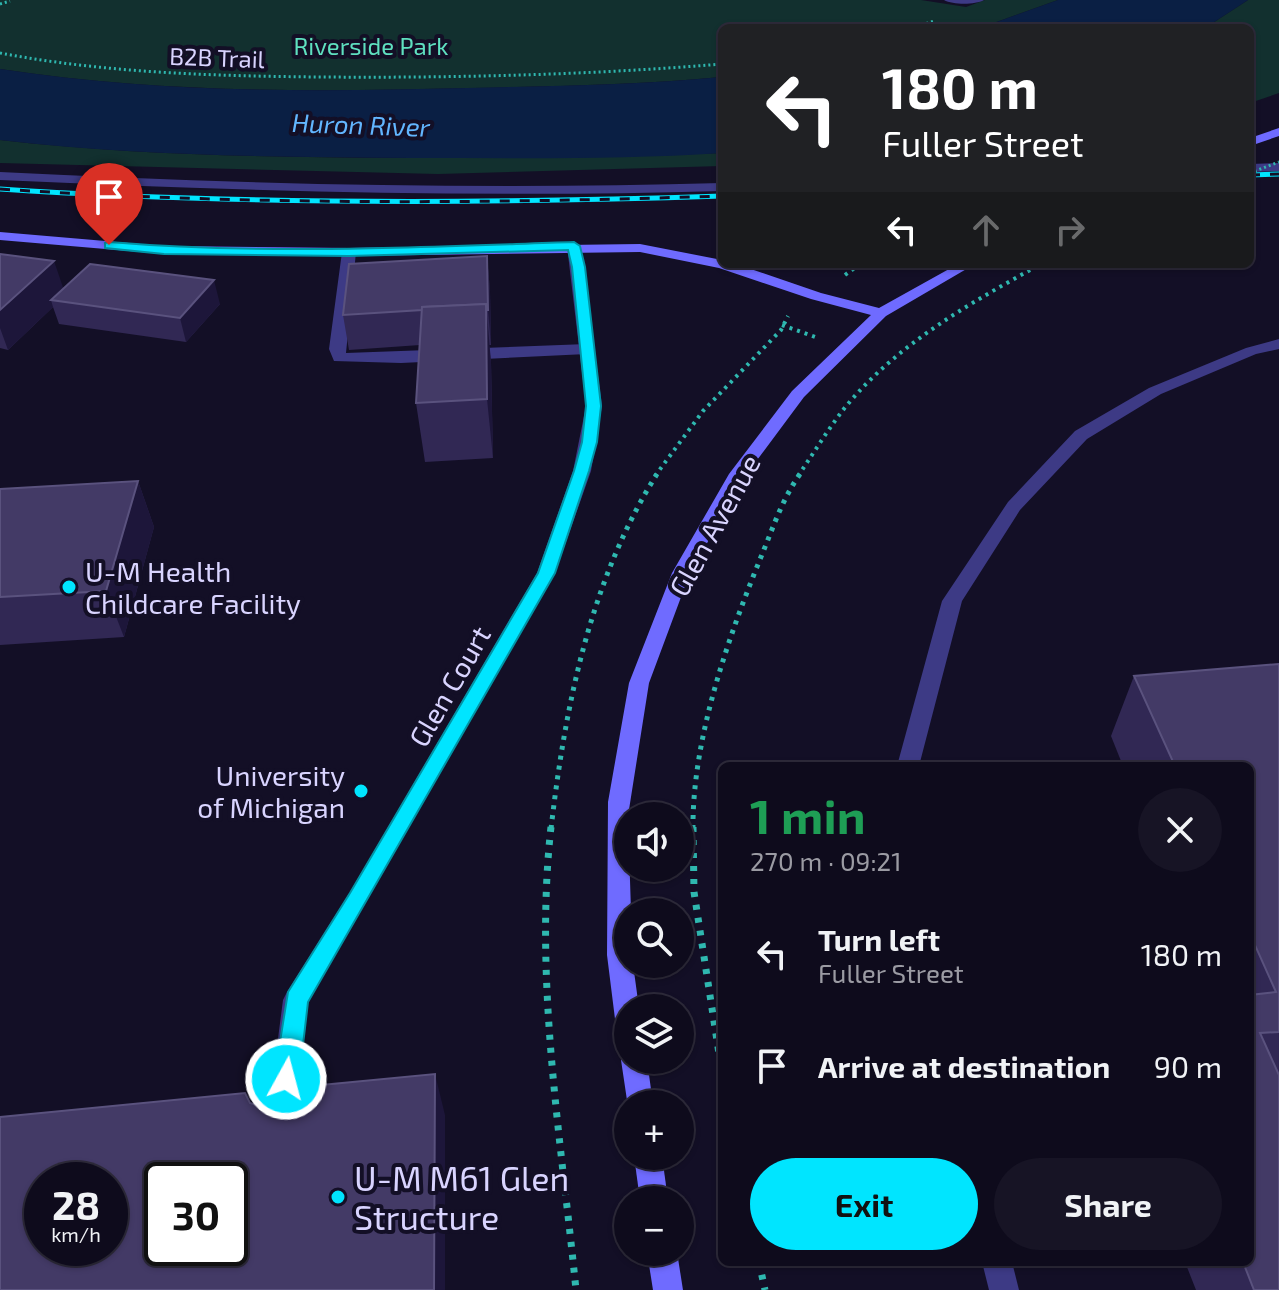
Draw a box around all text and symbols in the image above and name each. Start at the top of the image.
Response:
park label: Riverside Park [293,31,449,60]
street label: B2B Trail [169,41,265,73]
text: 180 m [882,53,1038,120]
icon: left [750,56,854,160]
water label: Huron River [291,106,431,142]
text: Fuller Street [882,121,1084,164]
pin [75,163,143,245]
icon: arrive [87,175,131,219]
icon: left [880,208,924,252]
icon: ahead [964,208,1008,252]
icon: right [1048,208,1092,252]
street label: Glen Avenue [661,448,767,602]
place label: U-M Health Childcare Facility [85,554,301,620]
marker: U-M Health Childcare Facility [60,578,78,596]
street label: Glen Court [401,620,497,752]
place label: University of Michigan [197,758,345,824]
marker: University of Michigan [352,782,370,800]
text: 1 min [750,786,866,844]
button: close [1138,788,1222,872]
map controls [614,802,694,1266]
button: sound [614,802,694,882]
text: 270 m · 09:21 [750,845,902,876]
button: search [614,898,694,978]
text: Turn left [818,921,940,957]
icon: left [750,932,794,976]
text: 180 m [1141,936,1222,972]
text: Fuller Street [818,957,964,988]
button: layers [614,994,694,1074]
position arrow [244,1037,328,1121]
icon: arrive [750,1044,794,1088]
text: Arrive at destination [818,1048,1110,1084]
text: 90 m [1154,1048,1222,1084]
button: + [614,1090,694,1170]
place label: U-M M61 Glen Structure [354,1157,569,1237]
button: Exit [750,1158,978,1250]
button: Share [994,1158,1222,1250]
speed limit sign: 30 [144,1162,248,1266]
text: 28 [52,1180,100,1228]
button: − [614,1186,694,1266]
marker: U-M M61 Glen Structure [329,1188,347,1206]
text: km/h [51,1222,101,1246]

